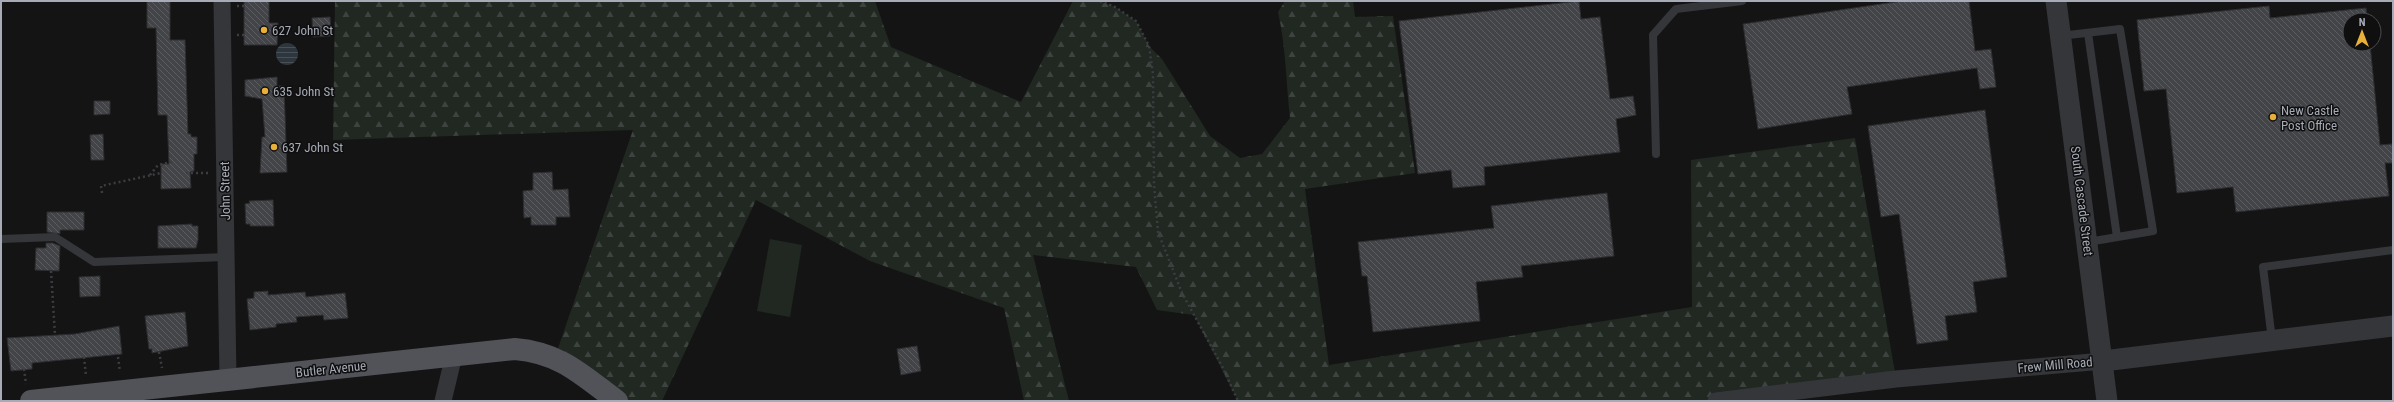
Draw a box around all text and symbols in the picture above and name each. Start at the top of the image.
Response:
north arrow [2342,12,2382,52]
text: N [2359,16,2366,29]
place label: 627 John St [272,23,333,38]
marker: 627 John St [259,25,269,35]
place label: 635 John St [273,84,334,99]
marker: 635 John St [260,86,270,96]
place label: New Castle Post Office [2281,103,2339,133]
marker: New Castle Post Office [2268,112,2278,122]
place label: 637 John St [282,140,343,155]
marker: 637 John St [269,142,279,152]
street label: South Cascade Street [2068,145,2096,257]
street label: John Street [217,161,233,221]
street label: Frew Mill Road [2017,354,2093,376]
street label: Butler Avenue [295,358,367,380]

